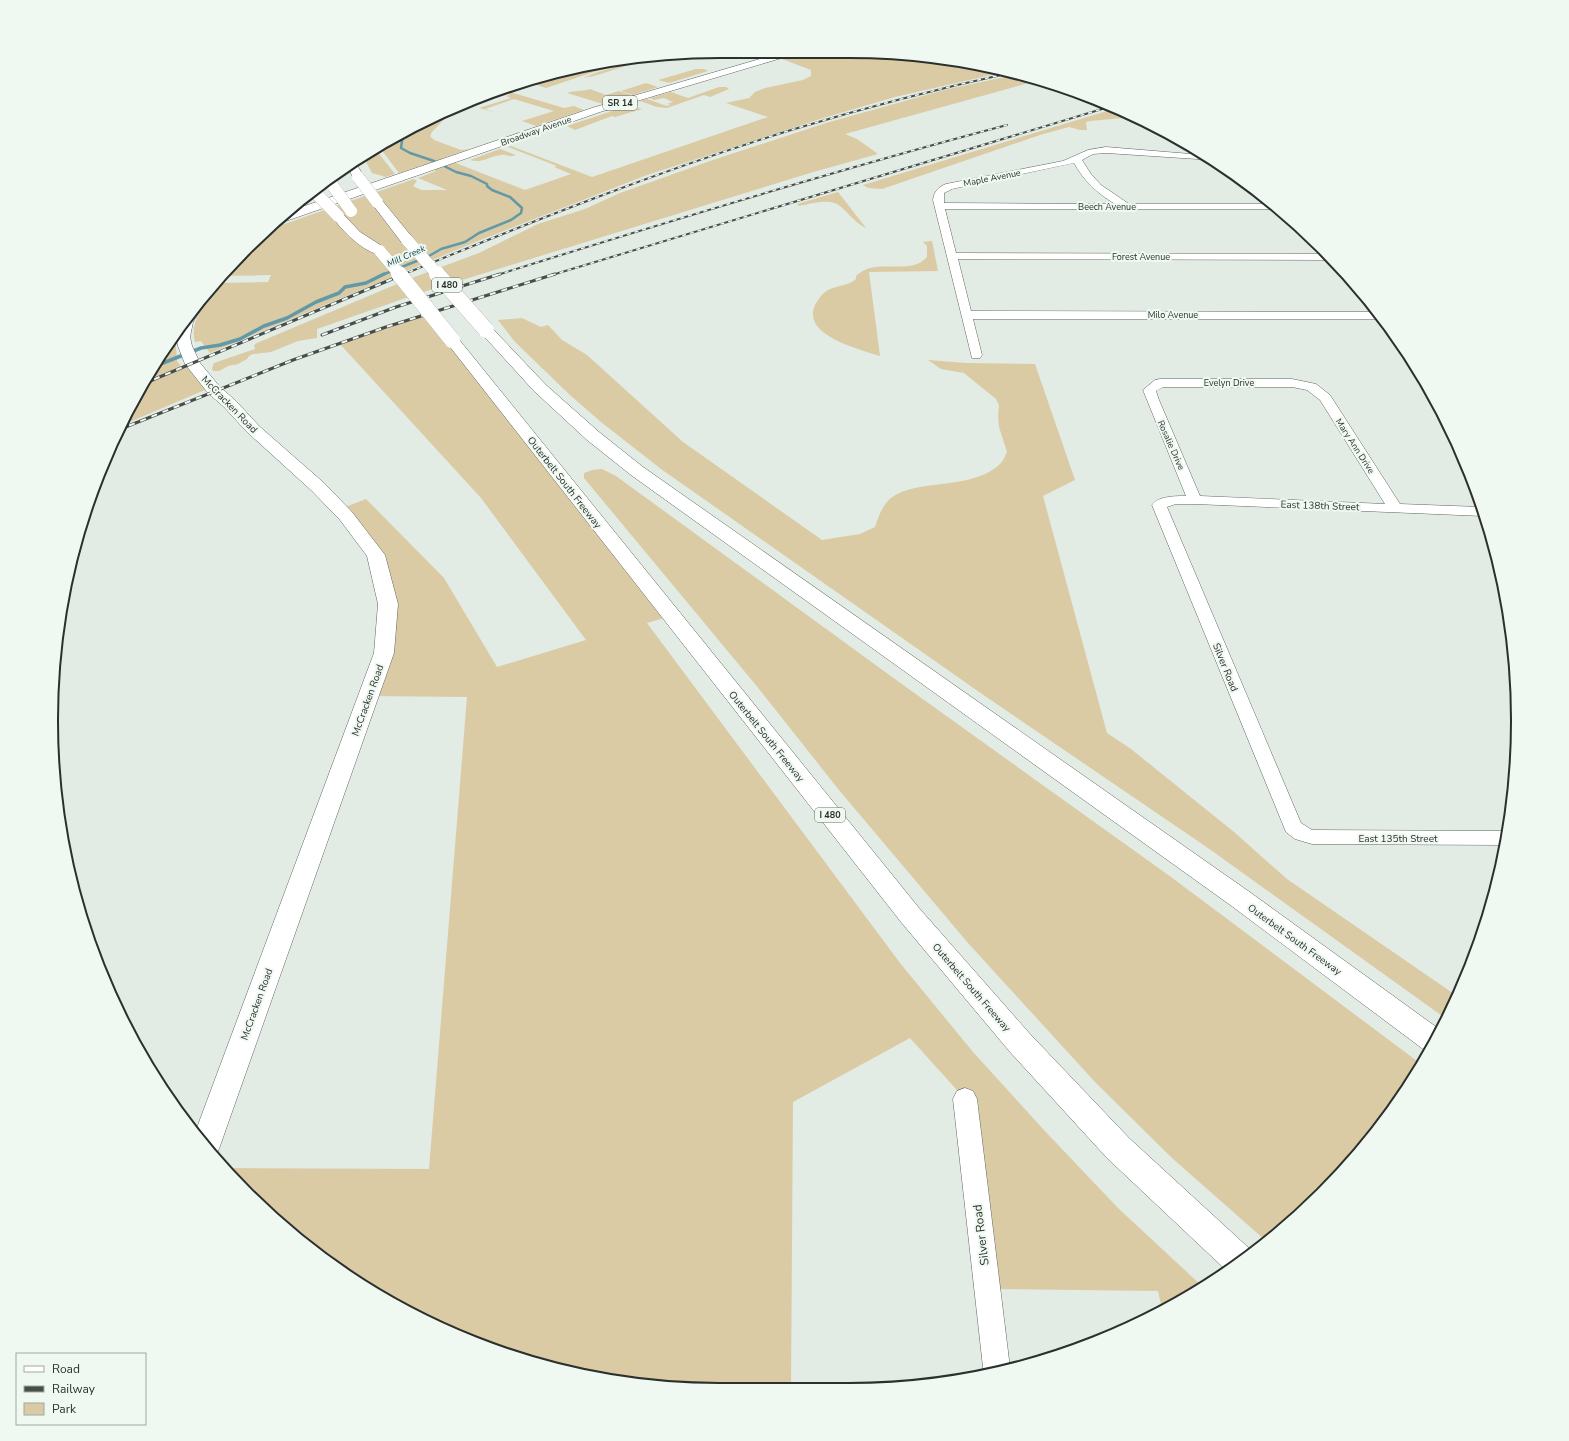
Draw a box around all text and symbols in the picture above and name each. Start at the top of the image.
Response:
road number: SR 14 [603,96,637,110]
street label: Broadway Avenue [499,113,573,149]
street label: Maple Avenue [962,167,1022,189]
street label: Beech Avenue [1078,201,1136,213]
water label: Mill Creek [385,242,427,270]
street label: Forest Avenue [1112,251,1170,263]
road number: I 480 [432,278,462,292]
street label: Milo Avenue [1148,309,1198,321]
street label: McCracken Road [198,373,261,437]
street label: Evelyn Drive [1204,377,1254,389]
street label: Mary Ann Drive [1333,416,1377,476]
street label: Rosalie Drive [1155,418,1187,472]
street label: Outerbelt South Freeway [524,434,605,532]
street label: East 138th Street [1280,498,1360,514]
street label: Silver Road [1209,641,1241,694]
street label: McCracken Road [349,663,387,738]
street label: Outerbelt South Freeway [725,688,808,786]
road number: I 480 [815,808,845,822]
street label: East 135th Street [1359,832,1438,846]
street label: Outerbelt South Freeway [1245,901,1345,979]
street label: Outerbelt South Freeway [929,940,1014,1036]
street label: McCracken Road [238,967,276,1042]
street label: Silver Road [969,1204,993,1266]
legend [16,1353,146,1425]
text: Road [52,1361,80,1377]
text: Railway [52,1381,96,1397]
text: Park [52,1401,77,1417]

